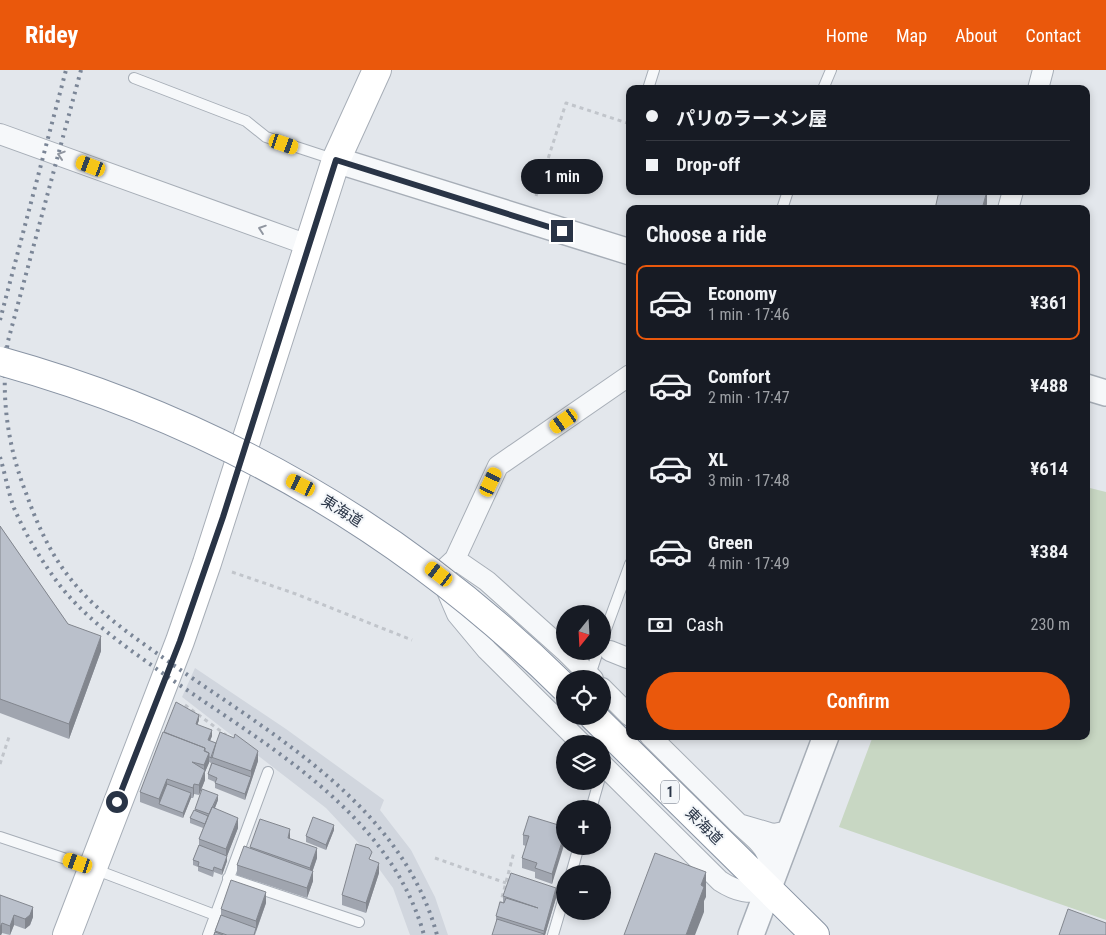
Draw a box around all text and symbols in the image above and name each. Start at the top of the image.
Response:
text: Ridey [25,21,78,49]
text: Home [826,25,868,46]
text: Map [896,25,927,46]
text: About [955,25,997,46]
text: Contact [1025,25,1081,46]
text: パリのラーメン屋 [676,107,827,130]
car [267,132,300,156]
one-way arrow [57,151,65,161]
text: Drop-off [676,153,740,176]
car [74,154,107,178]
callout: 1 min [521,159,603,194]
text: 1 min [544,167,580,186]
route end [551,220,573,242]
text: Choose a ride [646,222,767,247]
one-way arrow [259,225,267,235]
icon: car [648,280,693,325]
text: Economy [708,282,777,305]
text: ¥361 [1030,291,1068,314]
text: 1 min · 17:46 [708,305,790,324]
icon: car [648,363,693,408]
text: Comfort [708,365,771,388]
text: ¥488 [1030,374,1068,397]
text: 2 min · 17:47 [708,388,790,407]
car [547,406,580,436]
icon: car [648,446,693,491]
text: XL [708,448,728,471]
text: ¥614 [1030,457,1068,480]
car [477,465,504,499]
text: 3 min · 17:48 [708,471,790,490]
car [284,472,317,498]
street label: 東海道 [318,491,366,531]
icon: car [648,529,693,574]
text: Green [708,531,753,554]
text: ¥384 [1030,540,1068,563]
text: 4 min · 17:49 [708,554,790,573]
car [422,559,455,589]
north arrow [556,605,611,660]
map controls [556,605,611,920]
icon: cash [646,611,674,639]
text: Cash [686,613,724,636]
text: 230 m [1031,615,1070,634]
button: locate [556,670,611,725]
button: Confirm [646,672,1070,730]
button: layers [556,735,611,790]
road number: 1 [661,780,679,804]
route start [106,791,128,813]
button: + [556,800,611,855]
street label: 東海道 [682,804,726,848]
car [61,851,94,875]
button: − [556,865,611,920]

